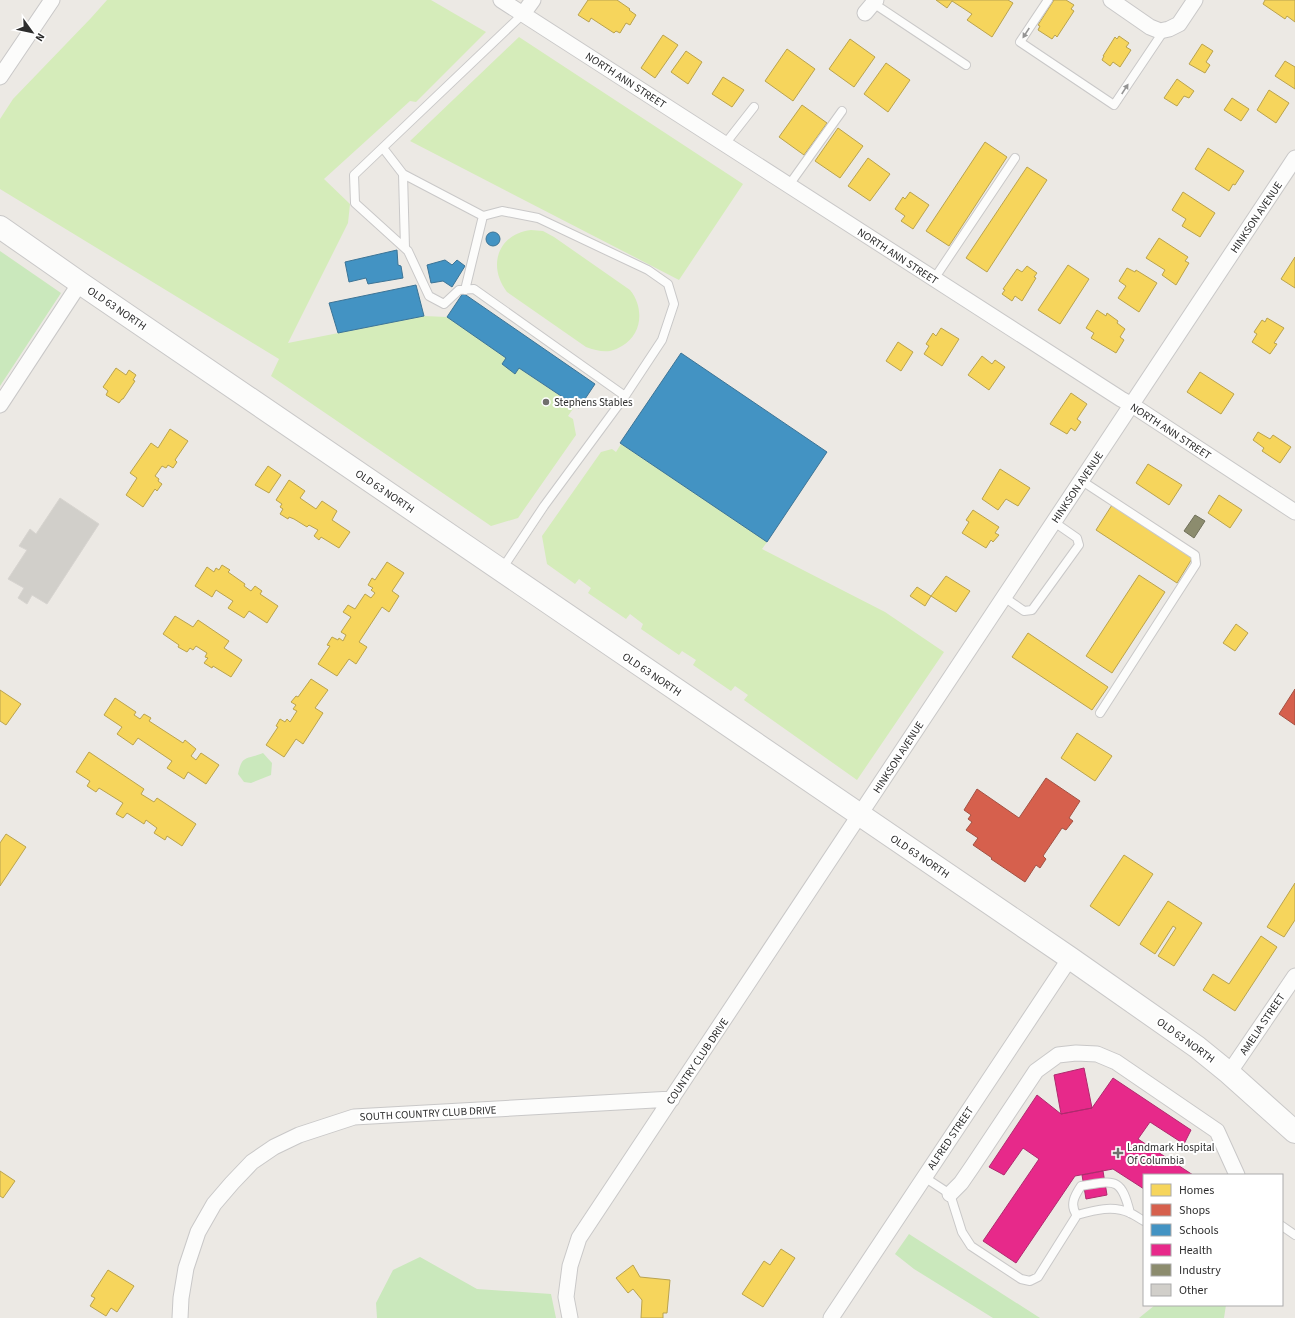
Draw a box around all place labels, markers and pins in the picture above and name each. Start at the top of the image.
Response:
place label: Stephens Stables [554,395,633,410]
marker: Stephens Stables [541,397,551,407]
place label: Landmark Hospital Of Columbia [1127,1140,1215,1168]
marker: Landmark Hospital Of Columbia [1112,1147,1124,1159]

